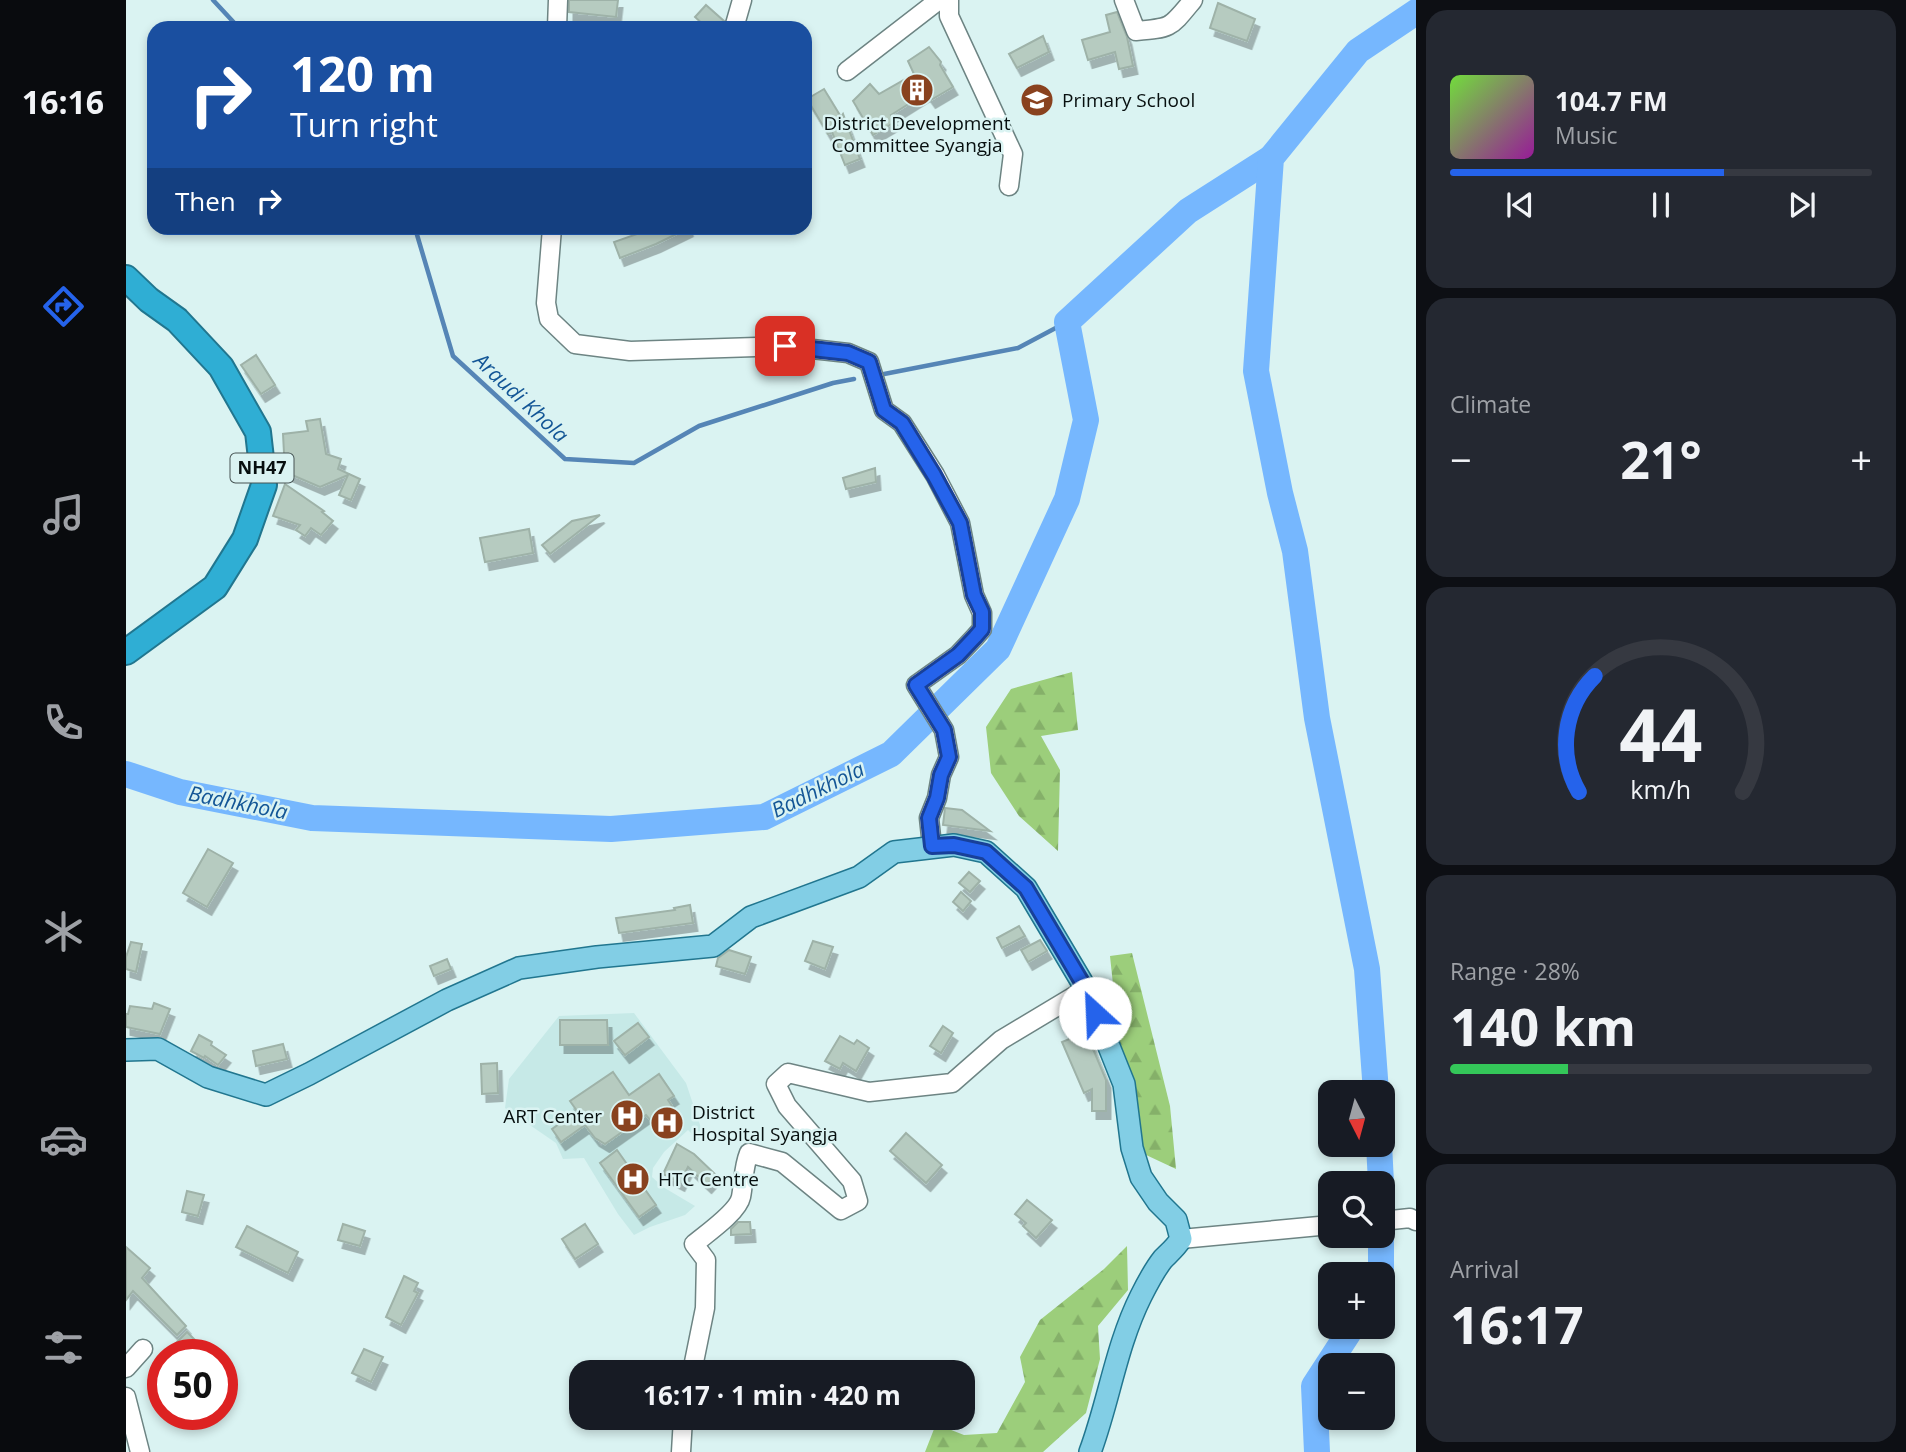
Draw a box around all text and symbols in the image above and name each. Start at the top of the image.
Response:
text: 120 m [290,40,435,106]
icon: right [175,49,266,140]
building icon: District Development Committee Syangja [898,71,936,109]
text: 16:16 [22,80,104,123]
school or university icon: Primary School [1018,81,1056,119]
text: 104.7 FM [1555,83,1667,119]
place label: Primary School [1062,87,1195,113]
text: Turn right [290,103,438,146]
place label: District Development Committee Syangja [824,110,1011,158]
text: Music [1555,119,1618,151]
icon: right [250,182,288,220]
text: Then [175,183,236,219]
icon: previous [1501,186,1539,224]
icon: pause [1642,186,1680,224]
icon: next [1783,186,1821,224]
icon: directions [39,282,88,331]
pin [755,316,815,376]
icon: arrive [766,327,804,365]
water label: Araudi Khola [467,345,575,448]
text: Climate [1450,388,1531,420]
text: 21° [1620,423,1702,494]
text: − [1450,433,1472,485]
text: + [1850,433,1872,485]
road number: NH47 [230,454,294,482]
icon: music [39,490,88,539]
text: 44 [1619,684,1703,783]
icon: phone [39,698,88,747]
water label: Badhkhola [766,755,869,824]
text: km/h [1631,772,1691,806]
water label: Badhkhola [186,779,290,825]
icon: climate [39,907,88,956]
text: Range · 28% [1450,955,1580,987]
position arrow [1058,976,1132,1050]
text: 140 km [1450,990,1636,1061]
north arrow [1318,1080,1395,1157]
map controls [1318,1080,1395,1430]
hospital icon: ART Center [608,1097,646,1135]
place label: District Hospital Syangja [692,1099,838,1147]
place label: ART Center [503,1103,602,1129]
hospital icon: District Hospital Syangja [648,1104,686,1142]
icon: car [39,1115,88,1164]
hospital icon: HTC Centre [614,1160,652,1198]
place label: HTC Centre [658,1166,759,1192]
button: search [1318,1171,1395,1248]
text: Arrival [1450,1253,1519,1285]
button: + [1318,1262,1395,1339]
text: 16:17 [1450,1288,1584,1359]
icon: filters [39,1323,88,1372]
speed limit sign: 50 [147,1339,238,1430]
button: − [1318,1353,1395,1430]
text: 16:17 · 1 min · 420 m [643,1377,901,1413]

